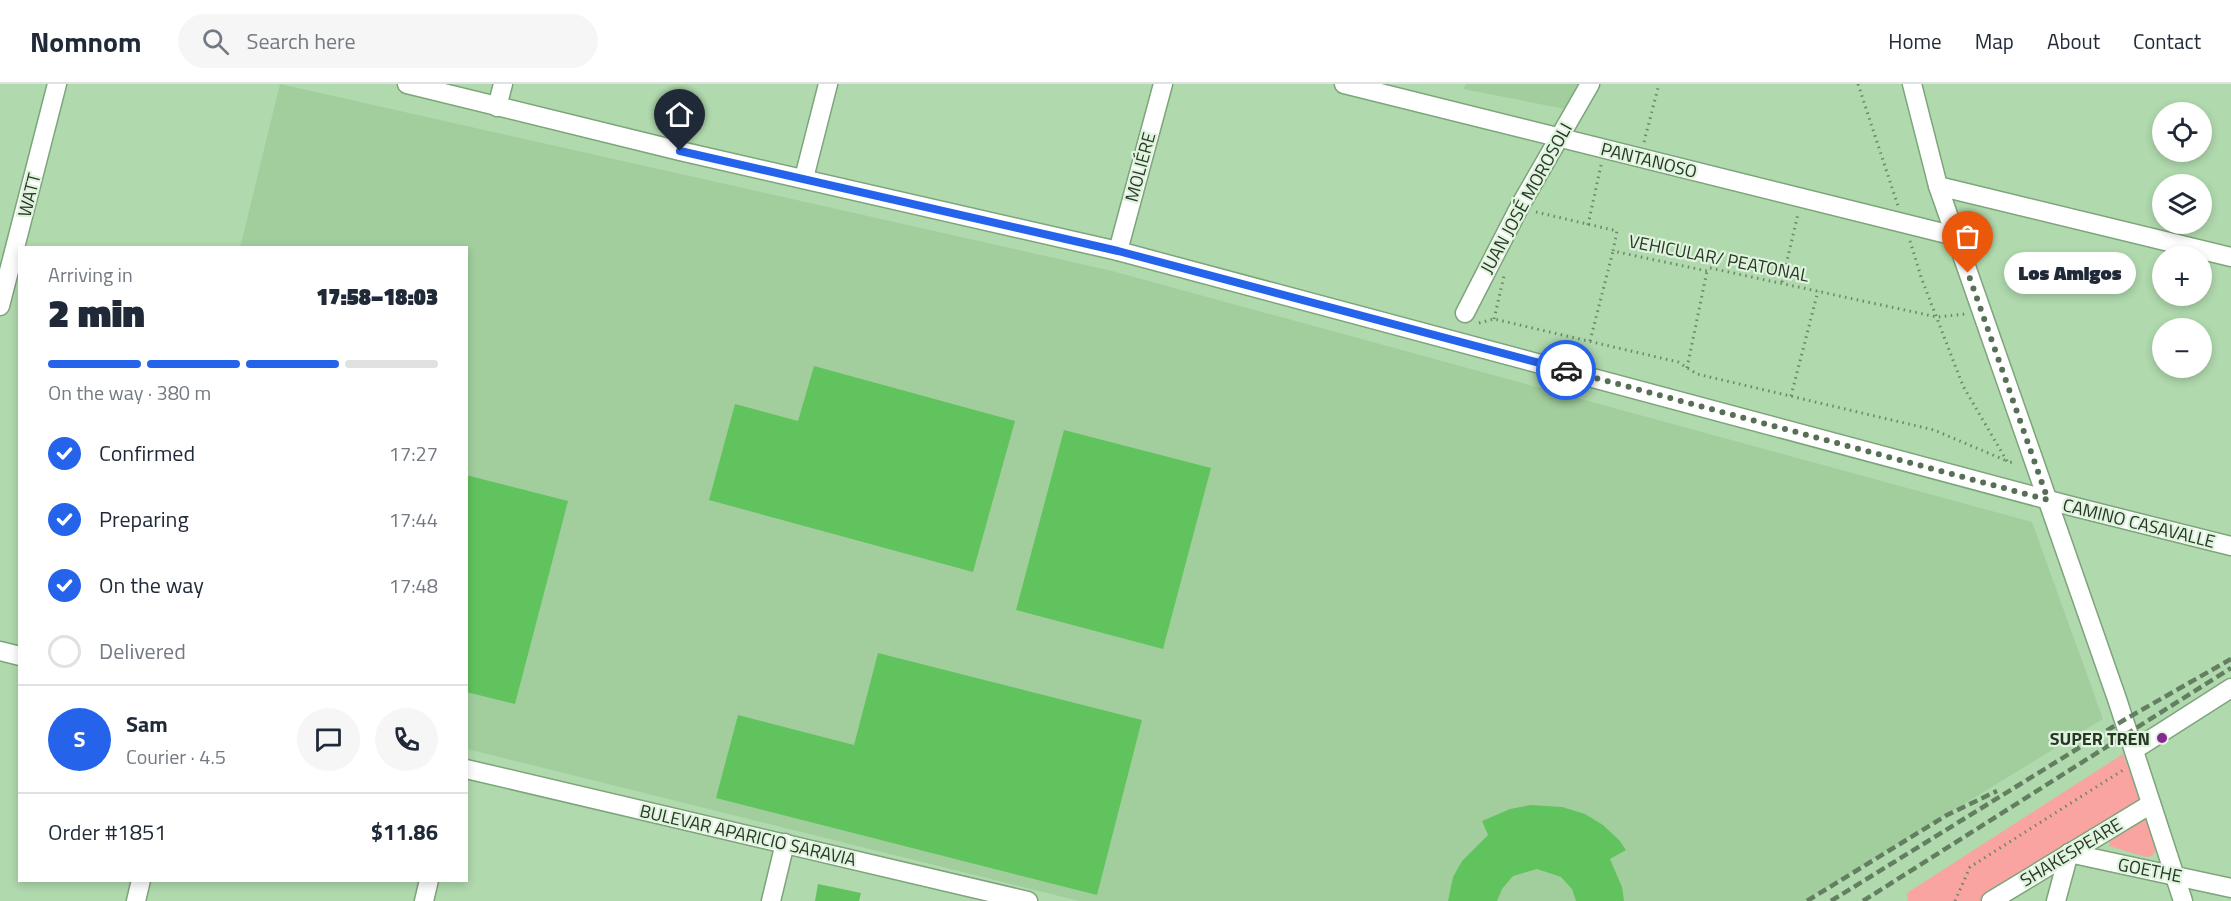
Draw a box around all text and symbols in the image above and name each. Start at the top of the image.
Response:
search box [178,14,598,68]
text: Nomnom [30,20,142,63]
text: Search here [247,24,356,58]
icon: search [199,25,232,58]
text: Home [1888,25,1942,57]
text: Map [1975,25,2014,57]
text: About [2047,25,2100,57]
text: Contact [2133,25,2201,57]
pin [654,89,705,151]
icon: home [663,98,696,131]
map controls [2152,102,2212,378]
button: locate [2152,102,2212,162]
street label: JUAN JOSÉ MOROSOLI [1473,118,1579,278]
street label: MOLIÉRE [1118,129,1162,205]
street label: PANTANOSO [1598,135,1700,185]
street label: WATT [11,170,48,220]
button: layers [2152,174,2212,234]
pin [1942,211,1993,273]
icon: bag [1951,220,1984,253]
street label: VEHICULAR/ PEATONAL [1626,227,1812,289]
button: + [2152,246,2212,306]
callout: Los Amigos [2004,252,2136,294]
text: Los Amigos [2019,257,2121,288]
text: Arriving in [48,259,133,290]
text: 17:58–18:03 [316,280,438,314]
text: 2 min [48,283,145,342]
button: − [2152,318,2212,378]
courier [1536,340,1596,400]
icon: car [1550,354,1583,387]
text: On the way · 380 m [48,377,211,408]
text: Confirmed [99,436,195,470]
icon: check [48,437,81,470]
text: 17:27 [389,438,438,469]
street label: CAMINO CASAVALLE [2060,491,2218,555]
text: Preparing [99,502,189,536]
icon: check [48,503,81,536]
text: 17:44 [389,504,438,535]
text: On the way [99,568,204,602]
icon: check [48,569,81,602]
text: 17:48 [389,570,438,601]
text: Delivered [99,634,186,668]
text: Sam [126,707,168,741]
button: chat [297,708,360,771]
button: phone [375,708,438,771]
text: S [74,722,85,756]
place label: SUPER TREN [2050,725,2150,752]
marker: SUPER TREN [2155,731,2169,745]
text: Courier · 4.5 [126,741,226,772]
street label: BULEVAR APARICIO SARAVIA [637,797,859,873]
street label: SHAKESPEARE [2015,811,2127,893]
text: Order #1851 [48,815,167,849]
text: $11.86 [371,815,438,849]
street label: GOETHE [2116,851,2184,889]

